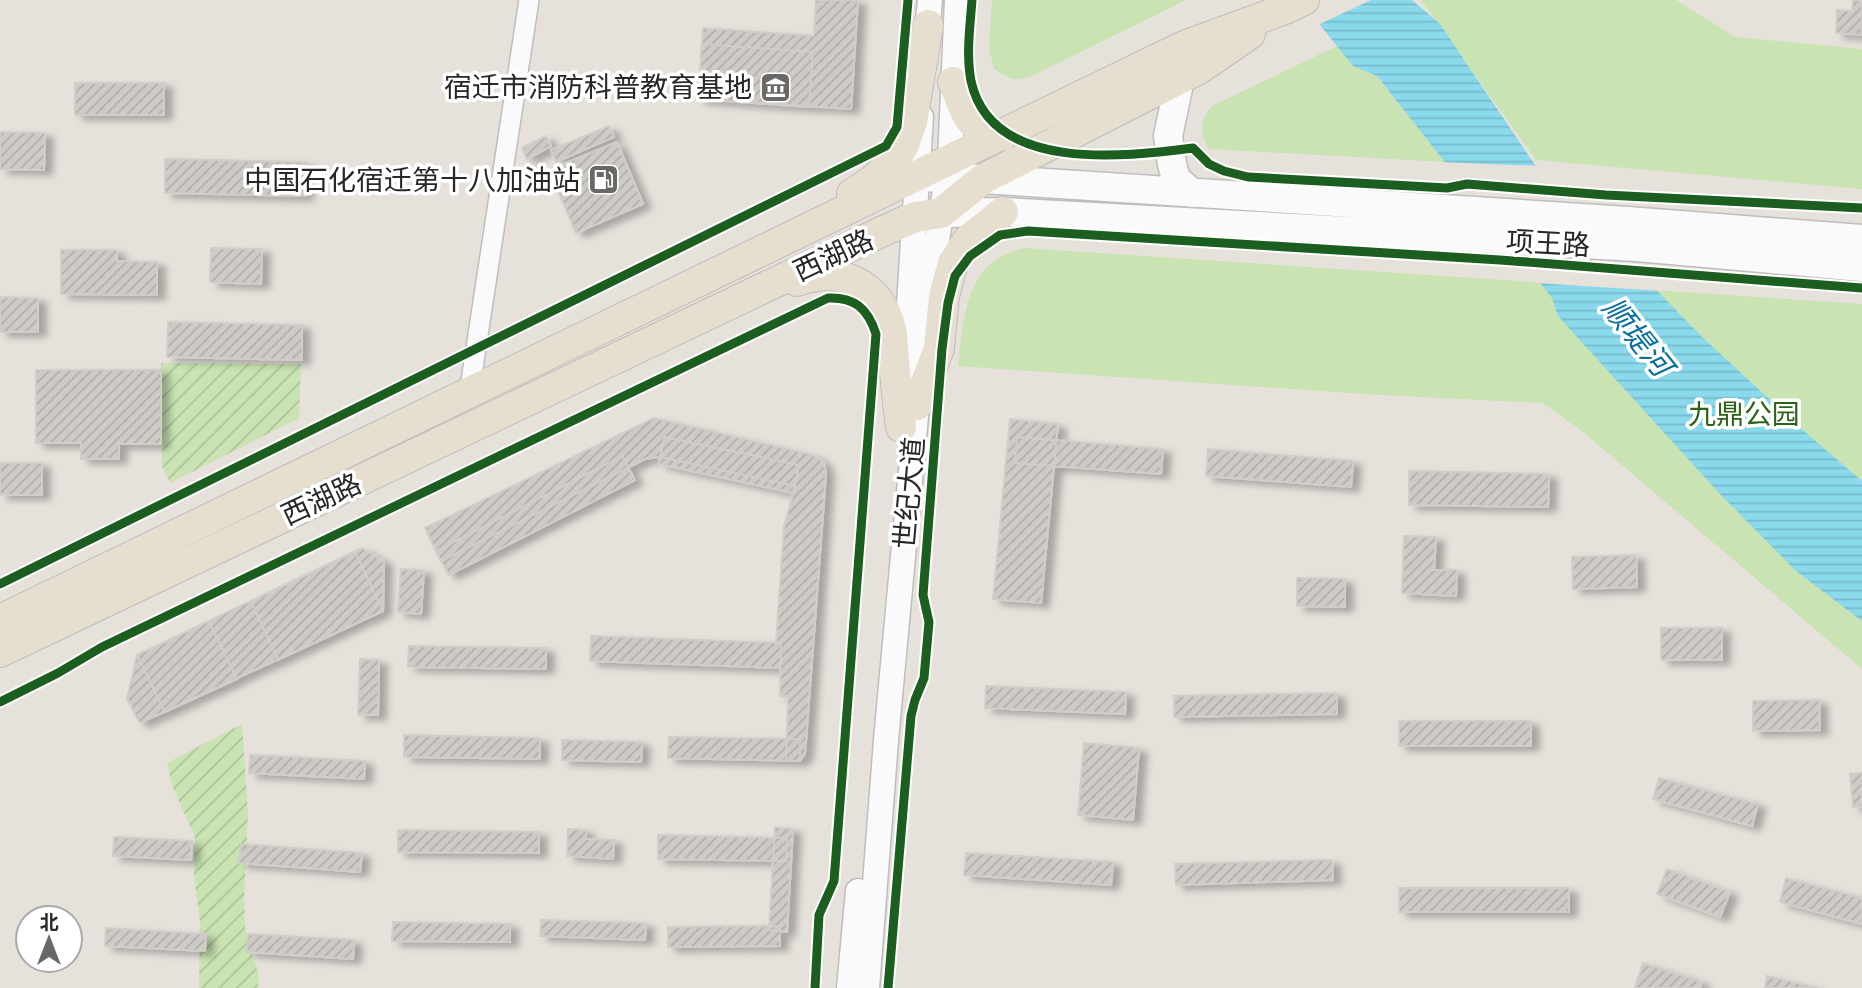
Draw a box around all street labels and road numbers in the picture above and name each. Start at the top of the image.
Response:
street label: 西湖路 [789,225,878,287]
street label: 项王路 [1505,227,1591,261]
street label: 世纪大道 [890,436,930,550]
street label: 西湖路 [277,469,366,531]

